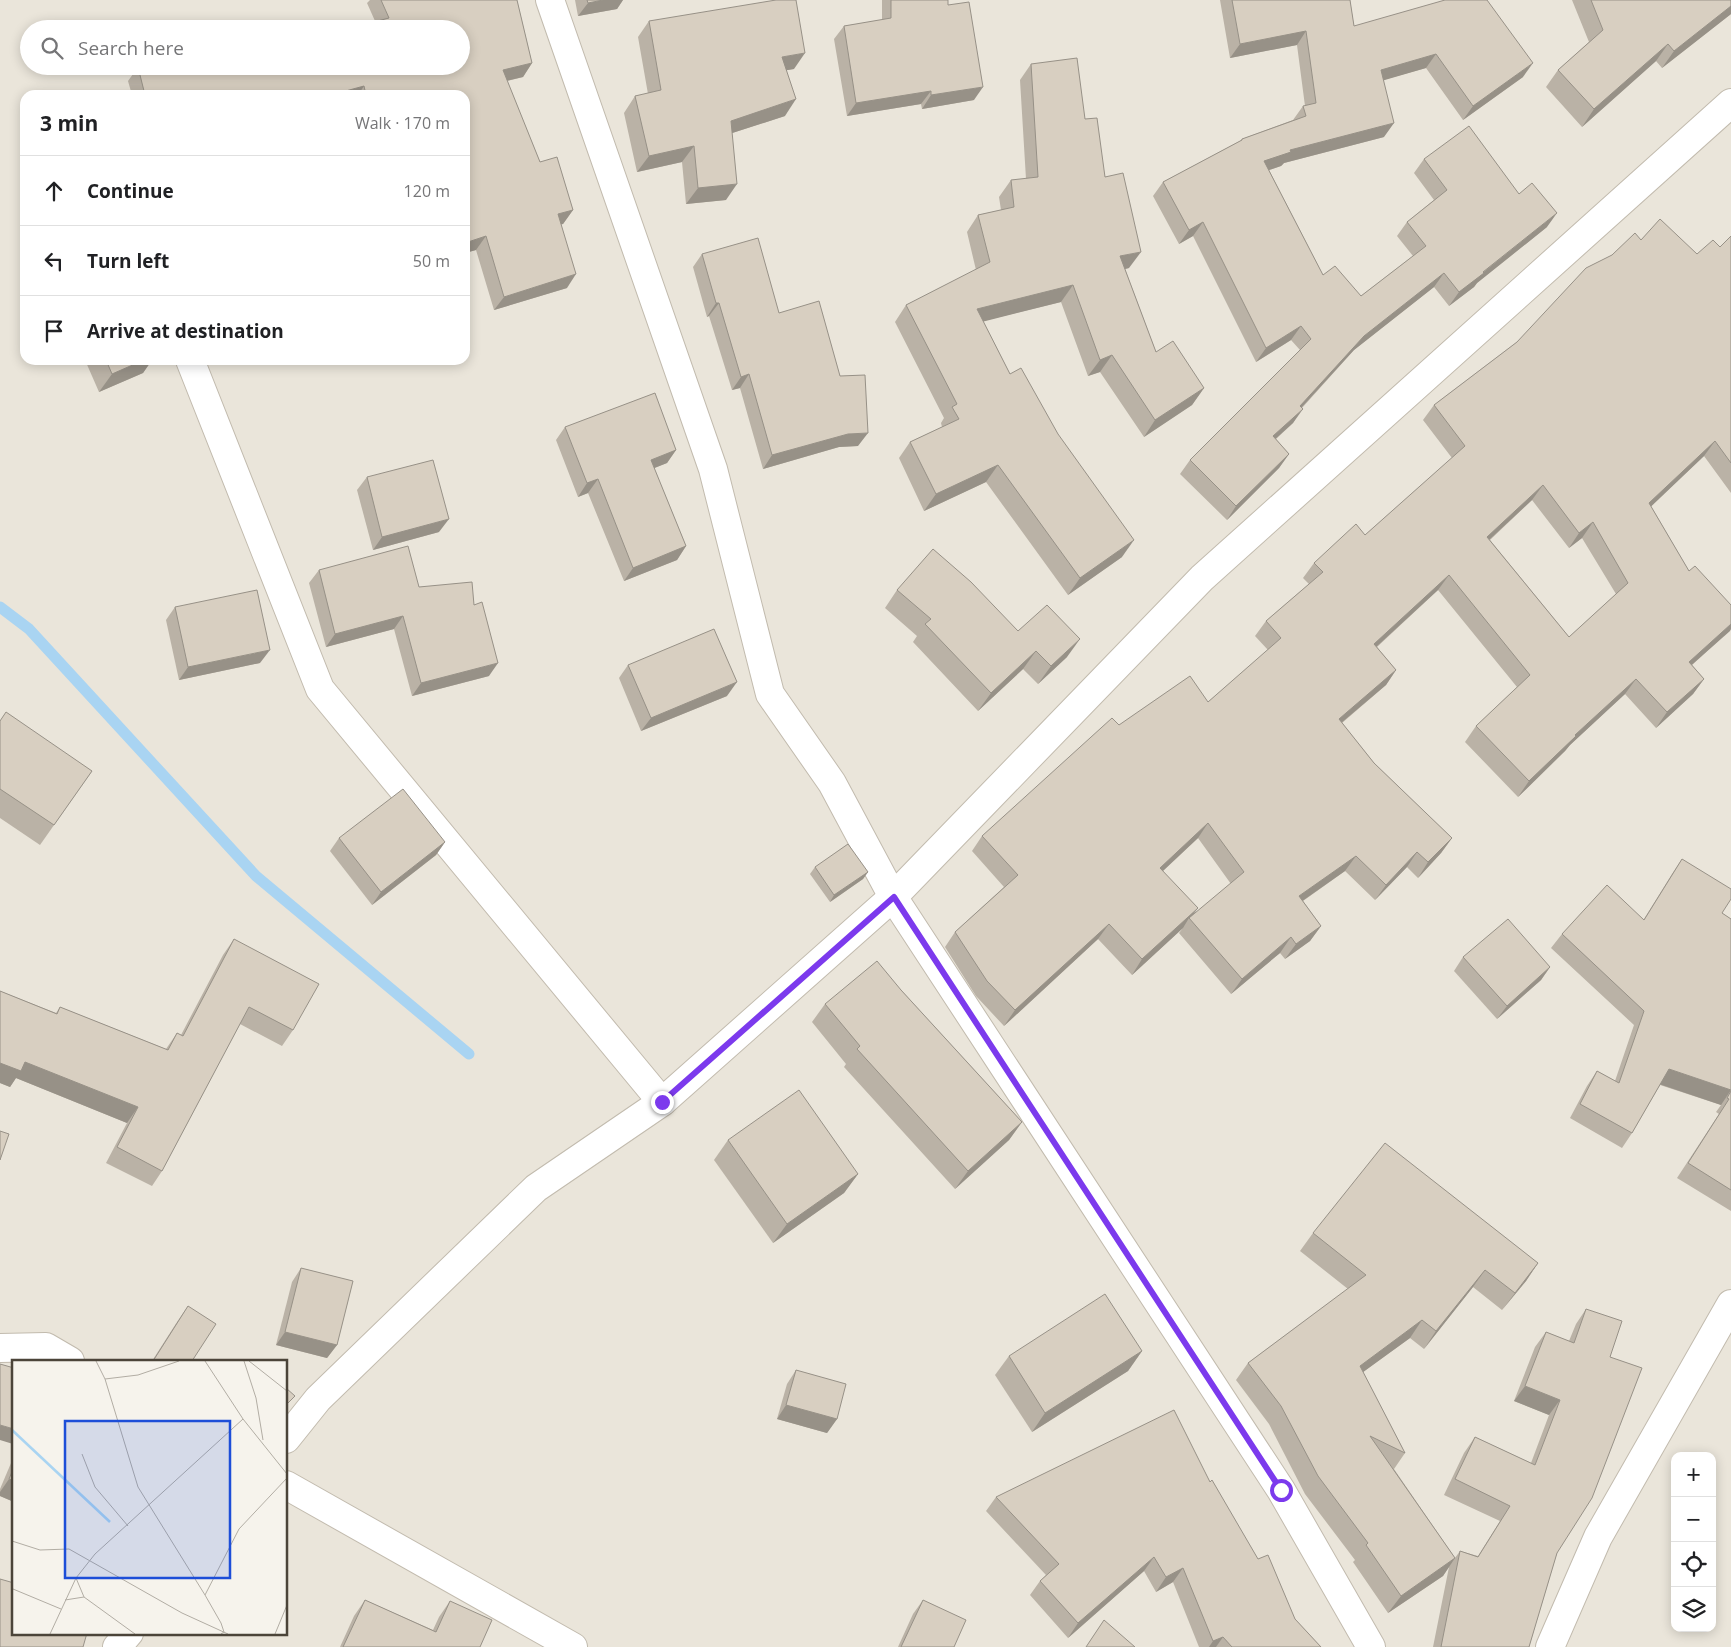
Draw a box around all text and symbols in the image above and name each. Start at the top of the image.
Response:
search box [20,20,470,75]
icon: search [38,34,66,62]
text: Search here [78,35,184,61]
text: 3 min [40,109,98,137]
text: Walk · 170 m [355,112,450,134]
icon: ahead [40,177,68,205]
text: Continue [87,178,174,204]
text: 120 m [404,180,450,202]
icon: left [40,247,68,275]
text: Turn left [87,248,169,274]
text: 50 m [413,250,450,272]
icon: arrive [40,317,68,345]
text: Arrive at destination [87,318,284,344]
route end [651,1091,674,1114]
inset map [12,1360,288,1634]
map controls [1671,1452,1716,1632]
button: + [1671,1452,1716,1497]
route start [1270,1479,1293,1502]
button: − [1671,1497,1716,1542]
button: locate [1671,1542,1716,1587]
button: layers [1671,1587,1716,1632]

